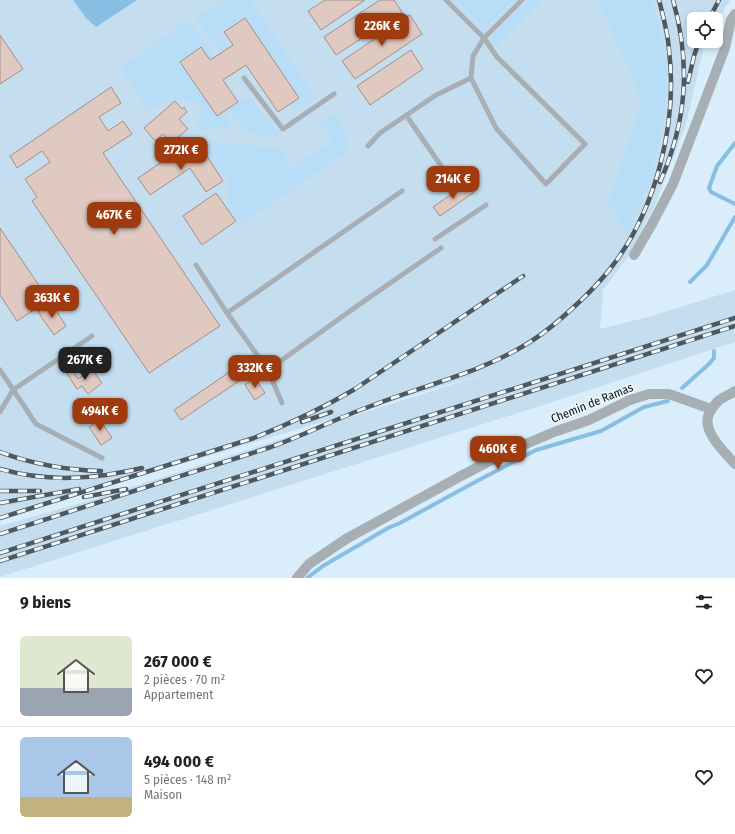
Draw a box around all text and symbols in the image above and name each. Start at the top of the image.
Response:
map controls [687,12,723,48]
button: locate [687,12,723,48]
pin: 226K € [349,13,415,47]
text: 226K € [364,18,400,33]
pin: 272K € [148,137,214,171]
text: 272K € [164,142,198,157]
pin: 214K € [420,166,486,200]
text: 214K € [435,171,471,186]
pin: 467K € [81,202,147,236]
text: 467K € [96,207,132,222]
pin: 363K € [19,285,85,319]
text: 363K € [34,290,70,305]
pin: 267K € [52,347,118,381]
text: 267K € [67,352,103,367]
pin: 332K € [222,355,288,389]
text: 332K € [237,360,273,375]
street label: Chemin de Ramas [549,380,635,426]
pin: 494K € [67,398,133,432]
text: 494K € [82,403,118,418]
pin: 460K € [465,436,531,470]
text: 460K € [479,441,517,456]
icon: filters [693,591,715,613]
text: 9 biens [20,592,71,613]
text: 267 000 € [144,651,212,672]
icon: home [52,652,100,700]
icon: heart [693,665,715,687]
text: 2 pièces · 70 m² [144,672,225,687]
text: Appartement [144,687,213,702]
text: 494 000 € [144,751,214,772]
icon: home [52,753,100,801]
icon: heart [693,766,715,788]
text: 5 pièces · 148 m² [144,772,231,787]
text: Maison [144,787,182,802]

